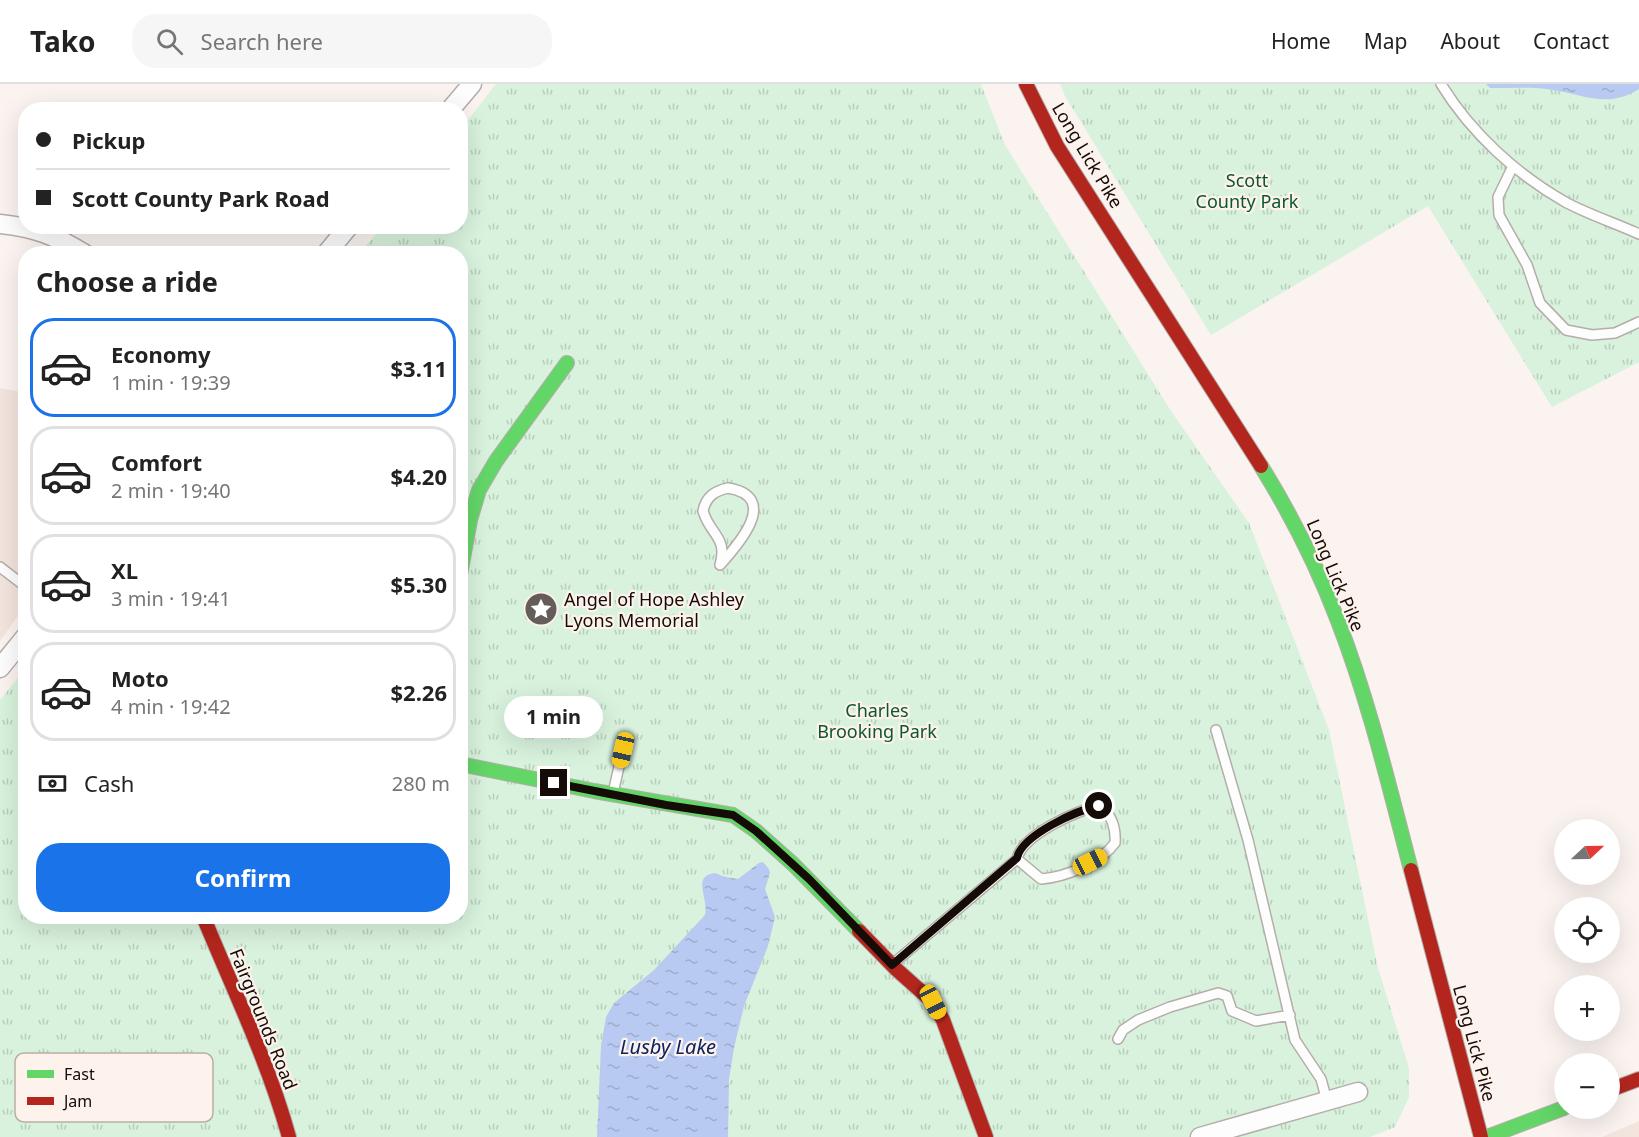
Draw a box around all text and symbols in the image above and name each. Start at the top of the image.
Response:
search box [132,14,552,68]
text: Tako [30,22,96,60]
icon: search [153,25,186,58]
text: Search here [201,26,323,56]
text: Home [1271,27,1331,55]
text: Map [1364,27,1407,55]
text: About [1440,27,1500,55]
text: Contact [1533,27,1609,55]
street label: Long Lick Pike [1047,98,1129,212]
text: Pickup [72,125,145,155]
park label: Scott County Park [1196,168,1299,213]
text: Scott County Park Road [72,183,330,213]
text: Choose a ride [36,263,218,300]
text: Economy [111,339,210,369]
icon: car [39,341,93,395]
text: $3.11 [390,353,447,383]
text: 1 min · 19:39 [111,369,231,396]
text: Comfort [111,447,202,477]
icon: car [39,449,93,503]
text: $4.20 [390,461,447,491]
text: 2 min · 19:40 [111,477,231,504]
street label: Long Lick Pike [1302,515,1370,635]
text: XL [111,555,138,585]
icon: car [39,557,93,611]
text: $5.30 [390,569,447,599]
text: 3 min · 19:41 [111,585,231,612]
place label: Angel of Hope Ashley Lyons Memorial [564,587,745,632]
place icon: Angel of Hope Ashley Lyons Memorial [523,591,559,627]
text: Moto [111,663,169,693]
icon: car [39,665,93,719]
text: $2.26 [390,677,447,707]
text: 4 min · 19:42 [111,693,231,720]
callout: 1 min [504,696,604,738]
park label: Charles Brooking Park [817,698,937,743]
text: 1 min [526,703,581,730]
car [610,730,636,770]
icon: cash [36,767,69,800]
text: Cash [84,768,134,798]
route end [540,769,567,796]
text: 280 m [392,770,450,797]
route start [1085,792,1112,819]
north arrow [1554,819,1620,885]
map controls [1554,819,1620,1119]
button: Confirm [36,843,450,912]
car [1070,846,1110,878]
button: locate [1554,897,1620,963]
street label: Fairgrounds Road [225,945,303,1093]
button: + [1554,975,1620,1041]
car [917,982,949,1022]
street label: Long Lick Pike [1448,982,1502,1104]
water label: Lusby Lake [620,1033,716,1060]
legend [15,1053,213,1122]
button: − [1554,1053,1620,1119]
text: Fast [64,1063,95,1085]
text: Jam [62,1090,92,1112]

